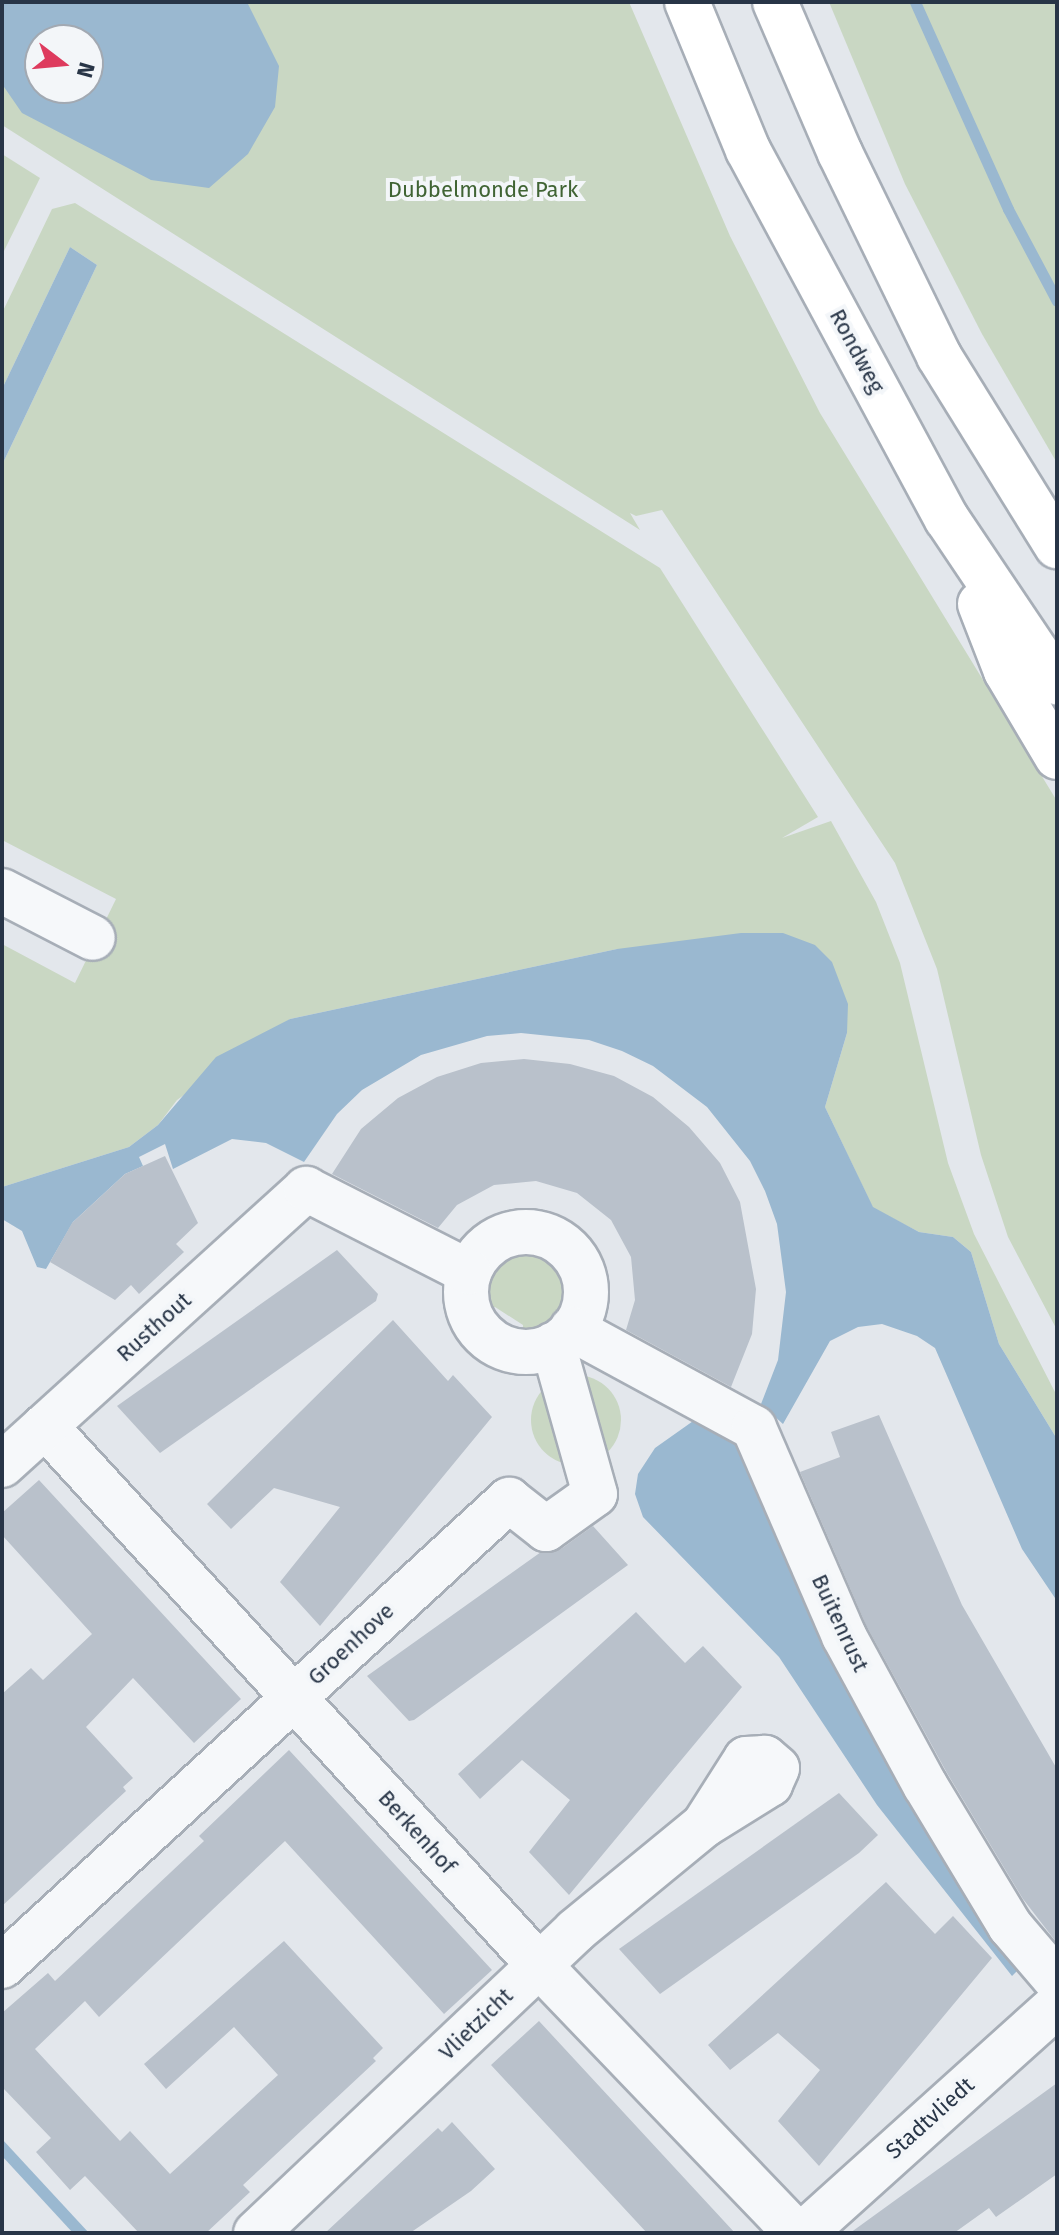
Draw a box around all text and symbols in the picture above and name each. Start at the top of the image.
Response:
north arrow [24,24,104,104]
text: N [71,59,101,81]
park label: Dubbelmonde Park [388,177,578,203]
street label: Rondweg [824,305,890,397]
street label: Rusthout [111,1287,197,1367]
street label: Buitenrust [806,1570,874,1676]
street label: Groenhove [303,1598,399,1690]
street label: Berkenhof [373,1785,461,1879]
street label: Vlietzicht [434,1983,518,2065]
street label: Stadtvliedt [881,2072,979,2164]

